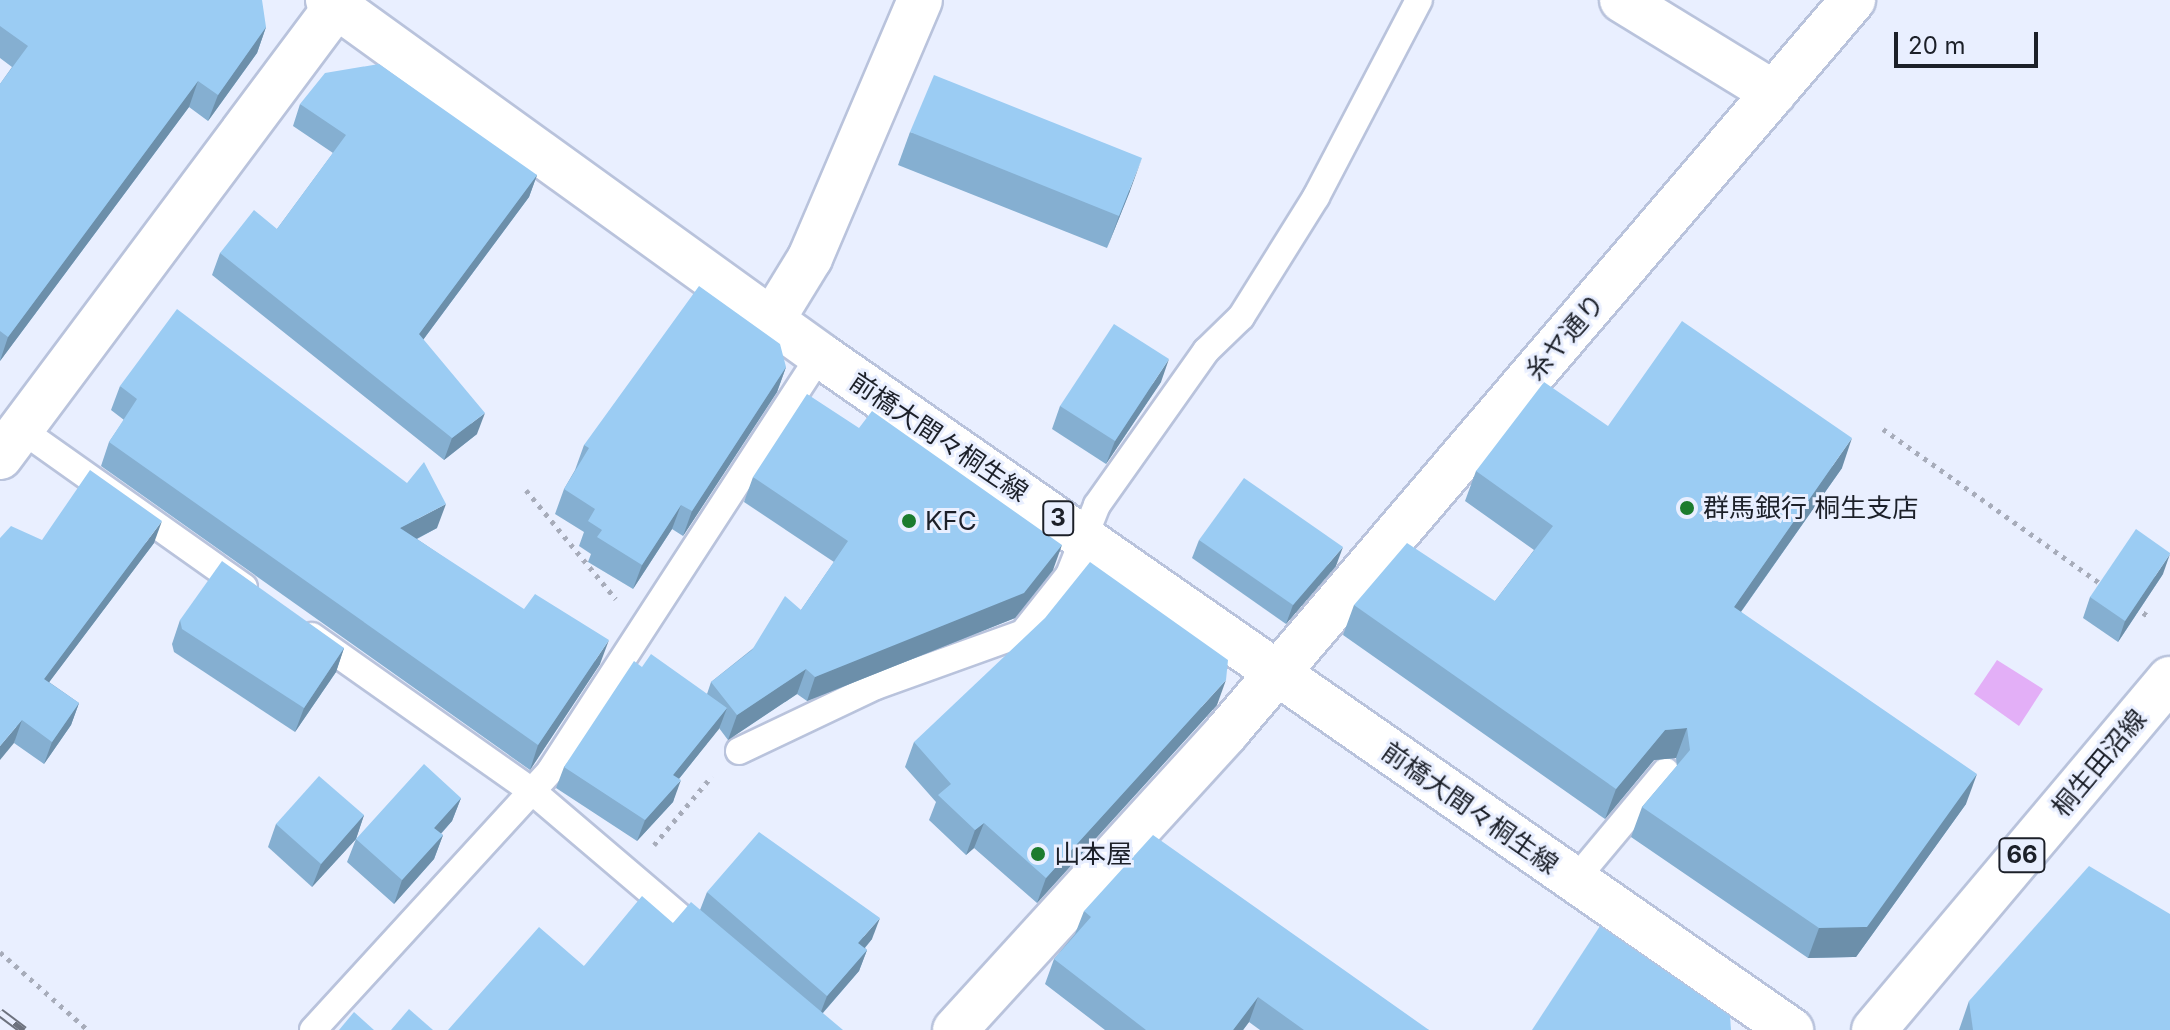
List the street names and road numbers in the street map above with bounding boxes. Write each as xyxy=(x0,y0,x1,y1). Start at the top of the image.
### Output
street label: 糸ヤ通り xyxy=(1519,288,1611,386)
street label: 前橋大間々桐生線 xyxy=(844,366,1034,508)
road number: 3 xyxy=(1042,498,1074,538)
street label: 桐生田沼線 xyxy=(2045,703,2153,823)
street label: 前橋大間々桐生線 xyxy=(1376,736,1564,880)
road number: 66 xyxy=(1998,835,2046,875)

